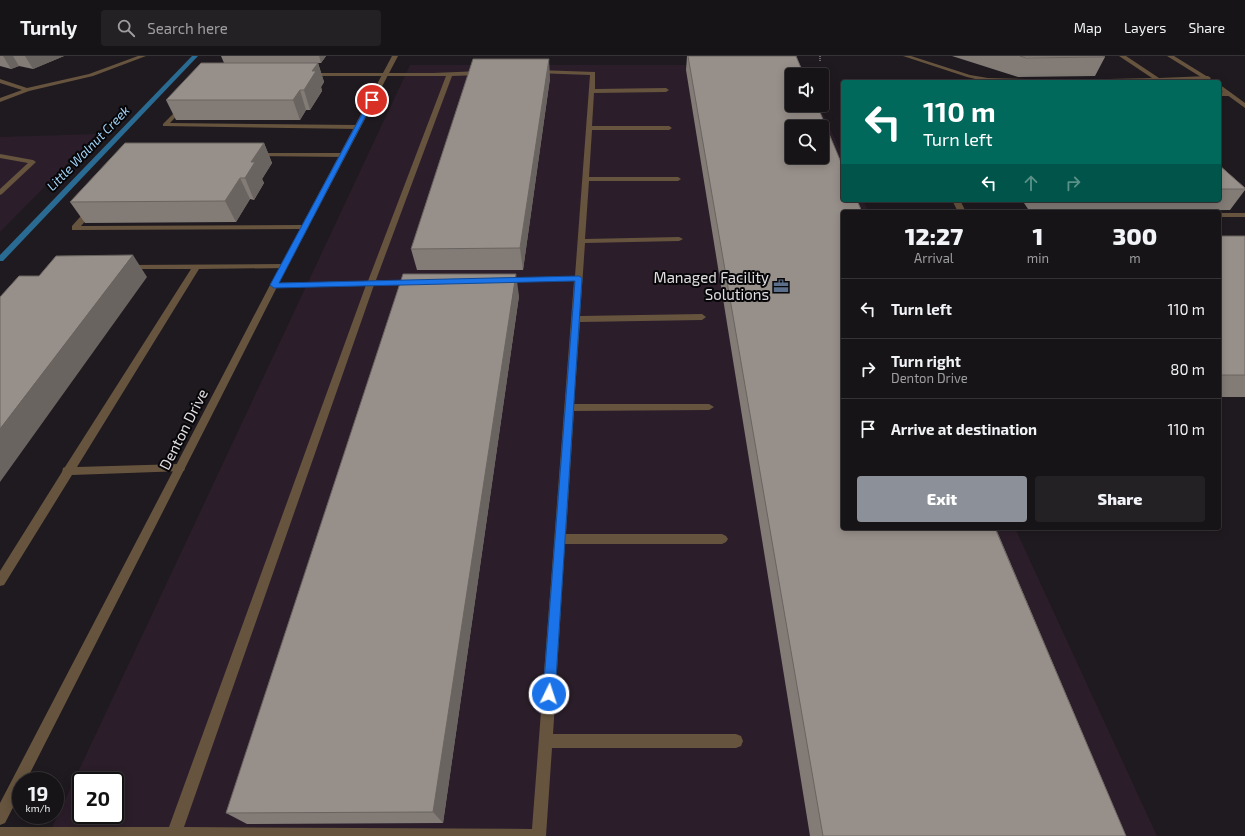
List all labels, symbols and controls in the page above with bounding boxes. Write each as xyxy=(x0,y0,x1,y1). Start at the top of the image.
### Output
search box xyxy=(101,10,381,46)
text: Turnly xyxy=(20,16,77,39)
icon: search xyxy=(115,17,137,39)
text: Search here xyxy=(147,19,228,37)
text: Map xyxy=(1074,19,1102,36)
text: Layers xyxy=(1124,19,1166,36)
text: Share xyxy=(1188,19,1225,36)
map controls xyxy=(785,68,829,164)
button: sound xyxy=(785,68,829,112)
pin xyxy=(355,83,389,117)
icon: arrive xyxy=(361,89,383,111)
text: 110 m xyxy=(923,94,996,128)
icon: left xyxy=(857,96,909,148)
water label: Little Walnut Creek xyxy=(43,102,133,194)
button: search xyxy=(785,120,829,164)
text: Turn left xyxy=(923,128,993,150)
icon: left xyxy=(978,172,1000,194)
icon: ahead xyxy=(1020,172,1042,194)
icon: right xyxy=(1062,172,1084,194)
text: 12:27 xyxy=(905,221,963,250)
text: 1 xyxy=(1032,221,1043,250)
text: 300 xyxy=(1113,221,1157,250)
text: Arrival xyxy=(914,250,954,266)
text: min xyxy=(1027,250,1049,266)
text: m xyxy=(1129,250,1141,266)
place label: Managed Facility Solutions xyxy=(653,268,769,303)
office icon: Managed Facility Solutions xyxy=(772,277,790,295)
icon: left xyxy=(857,298,879,320)
text: Turn left xyxy=(891,300,952,318)
text: 110 m xyxy=(1168,300,1205,318)
text: Turn right xyxy=(891,352,961,370)
icon: right xyxy=(857,358,879,380)
text: 80 m xyxy=(1170,360,1205,378)
text: Denton Drive xyxy=(891,370,968,386)
street label: Denton Drive xyxy=(155,385,211,473)
icon: arrive xyxy=(857,418,879,440)
text: Arrive at destination xyxy=(891,420,1037,438)
text: 110 m xyxy=(1168,420,1205,438)
button: Exit xyxy=(857,476,1027,522)
button: Share xyxy=(1035,476,1205,522)
position arrow xyxy=(528,673,570,715)
speed limit sign: 20 xyxy=(72,772,124,824)
text: 19 xyxy=(28,781,48,805)
text: km/h xyxy=(26,802,50,814)

